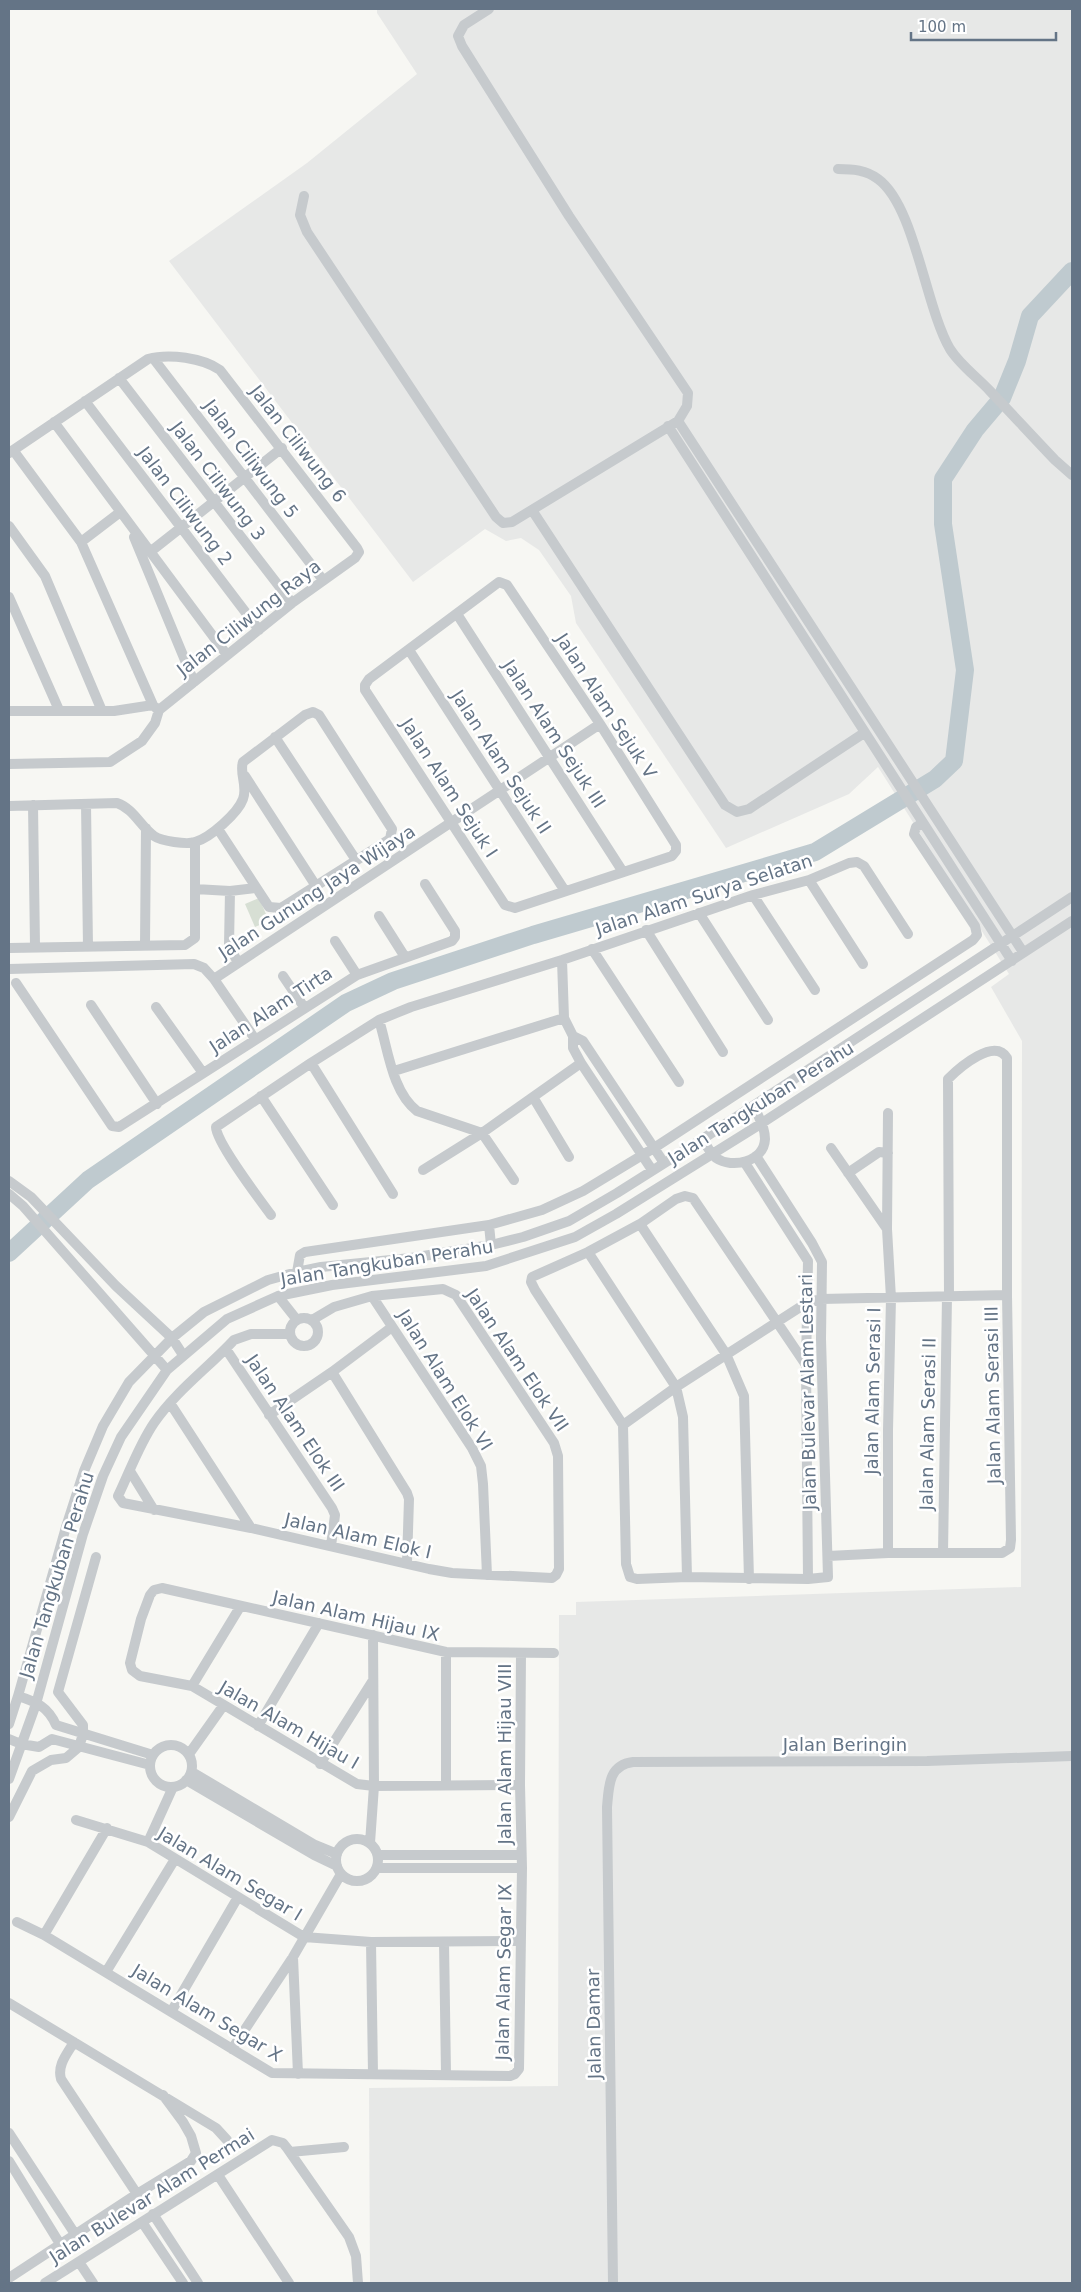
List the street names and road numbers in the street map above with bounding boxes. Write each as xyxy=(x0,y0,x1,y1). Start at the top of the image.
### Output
street label: Jalan Ciliwung 6 xyxy=(245,380,351,507)
street label: Jalan Ciliwung 5 xyxy=(199,394,303,522)
street label: Jalan Ciliwung 3 xyxy=(166,416,270,544)
street label: Jalan Ciliwung 2 xyxy=(133,441,237,569)
street label: Jalan Ciliwung Raya xyxy=(172,555,325,681)
street label: Jalan Alam Sejuk V xyxy=(551,629,661,783)
street label: Jalan Alam Sejuk III xyxy=(498,656,610,812)
street label: Jalan Alam Sejuk II xyxy=(396,713,502,861)
street label: Jalan Alam Sejuk I xyxy=(396,714,502,862)
street label: Jalan Gunung Jaya Wijaya xyxy=(214,820,419,964)
street label: Jalan Alam Surya Selatan xyxy=(592,849,815,940)
street label: Jalan Alam Tirta xyxy=(205,962,336,1058)
street label: Jalan Tangkuban Perahu xyxy=(663,1037,857,1169)
street label: Jalan Tangkuban Perahu xyxy=(278,1235,495,1290)
street label: Jalan Bulevar Alam Lestari xyxy=(795,1274,820,1511)
street label: Jalan Alam Elok VII xyxy=(461,1284,573,1435)
street label: Jalan Alam Elok VI xyxy=(393,1305,497,1454)
street label: Jalan Alam Serasi III xyxy=(980,1306,1005,1485)
street label: Jalan Alam Serasi I xyxy=(861,1307,884,1476)
street label: Jalan Alam Serasi II xyxy=(915,1337,940,1512)
street label: Jalan Alam Elok III xyxy=(241,1349,349,1495)
street label: Jalan Tangkuban Perahu xyxy=(15,1469,98,1682)
street label: Jalan Alam Elok I xyxy=(282,1508,434,1563)
street label: Jalan Alam Hijau IX xyxy=(270,1586,442,1645)
street label: Jalan Alam Hijau VIII xyxy=(494,1663,515,1846)
street label: Jalan Alam Hijau I xyxy=(215,1675,363,1773)
street label: Jalan Beringin xyxy=(782,1734,907,1755)
street label: Jalan Alam Segar I xyxy=(153,1822,306,1925)
street label: Jalan Alam Segar IX xyxy=(491,1883,516,2062)
street label: Jalan Alam Segar X xyxy=(127,1959,286,2066)
street label: Jalan Damar xyxy=(582,1968,605,2080)
street label: Jalan Bulevar Alam Permai xyxy=(45,2124,258,2268)

